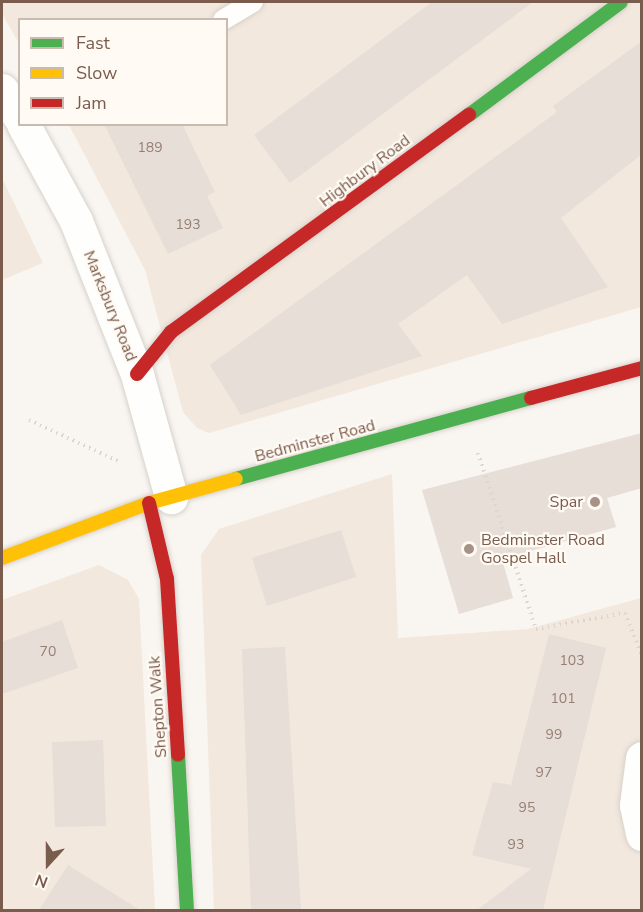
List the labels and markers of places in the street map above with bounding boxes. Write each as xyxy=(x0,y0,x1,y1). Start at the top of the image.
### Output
place label: Spar xyxy=(550,492,583,512)
marker: Spar xyxy=(588,495,602,509)
place label: Bedminster Road Gospel Hall xyxy=(481,530,605,568)
marker: Bedminster Road Gospel Hall xyxy=(462,542,476,556)

